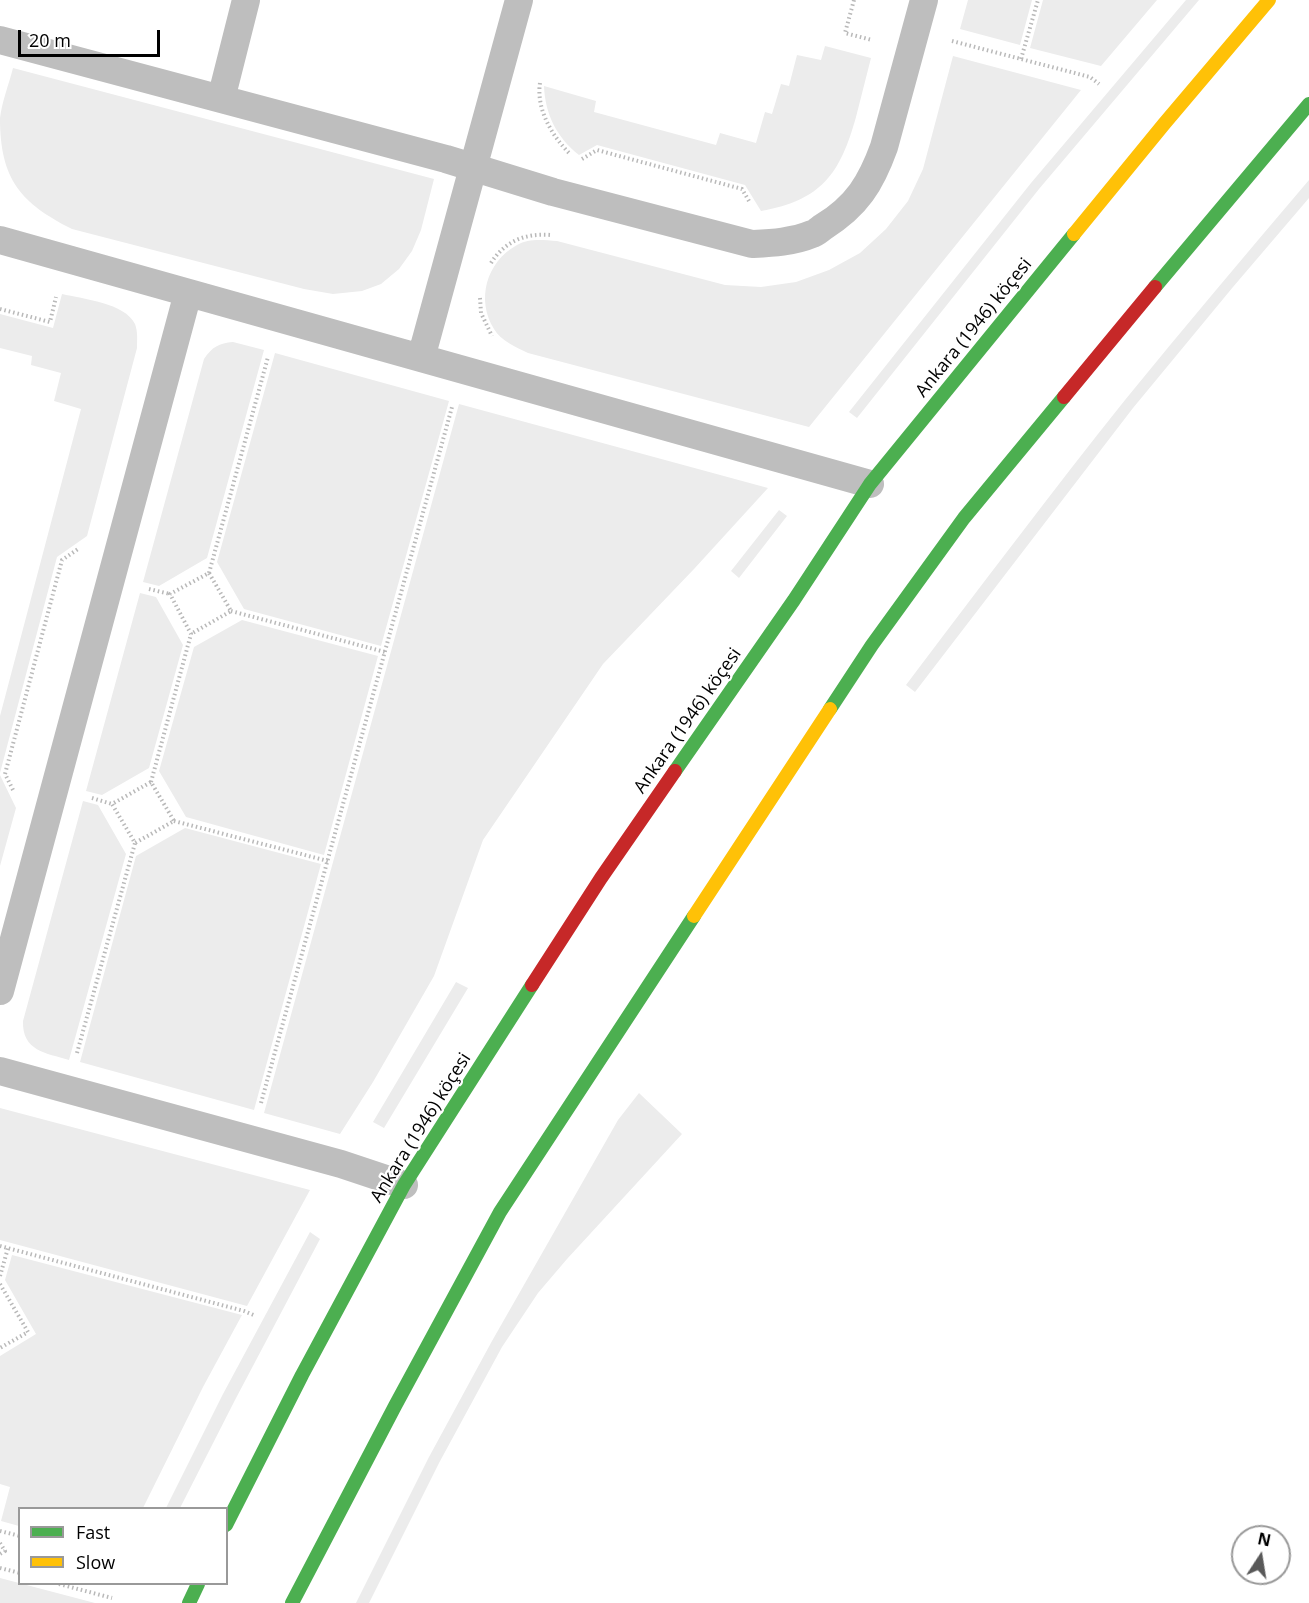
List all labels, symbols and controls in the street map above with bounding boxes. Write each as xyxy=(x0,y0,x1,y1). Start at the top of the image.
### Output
scale bar xyxy=(21,18,164,56)
text: 20 m xyxy=(29,28,71,52)
street label: Ankara (1946) köçesi xyxy=(911,254,1037,402)
street label: Ankara (1946) köçesi xyxy=(630,644,746,798)
street label: Ankara (1946) köçesi xyxy=(366,1049,476,1207)
legend xyxy=(18,1507,228,1585)
text: Fast xyxy=(76,1520,110,1544)
north arrow xyxy=(1231,1525,1291,1585)
text: N xyxy=(1256,1527,1273,1551)
text: Slow xyxy=(76,1550,115,1574)

